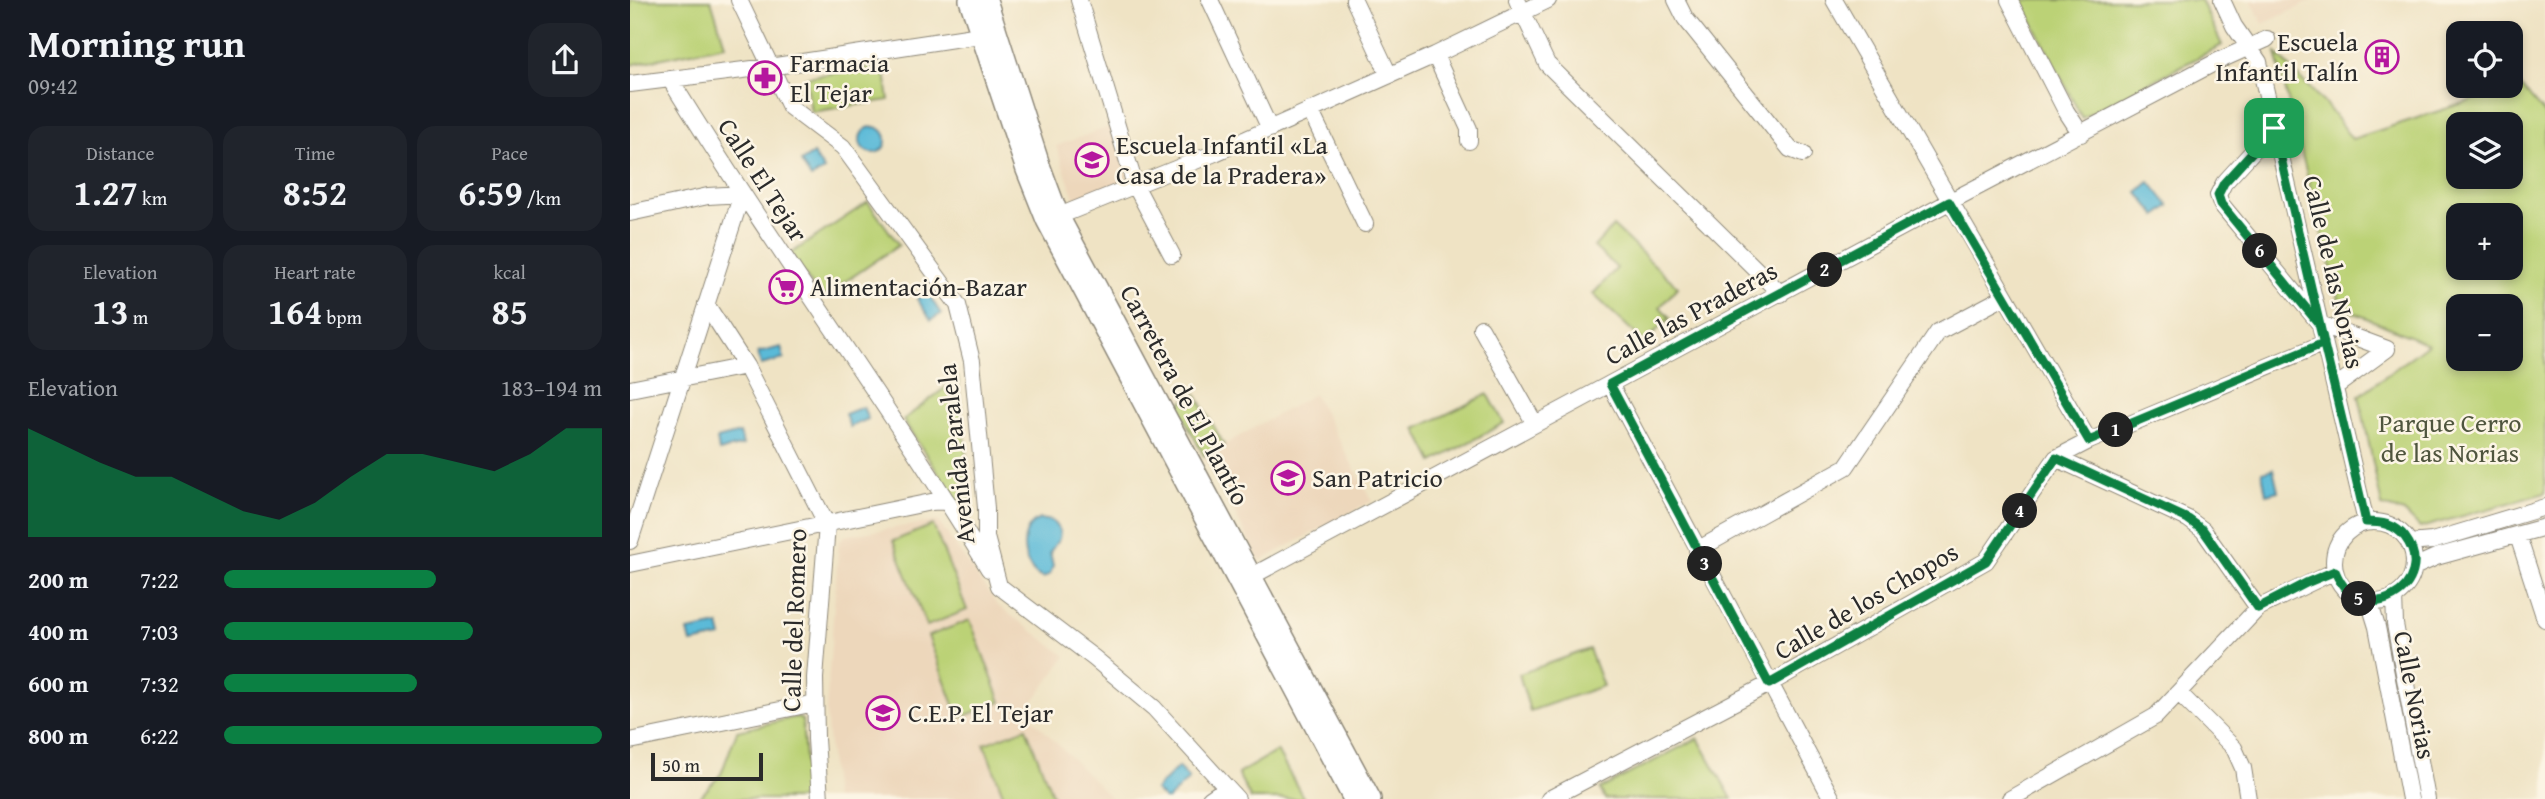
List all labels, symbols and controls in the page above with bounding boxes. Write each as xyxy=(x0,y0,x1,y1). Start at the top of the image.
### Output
text: Morning run xyxy=(28,15,245,71)
map controls xyxy=(2446,21,2523,371)
button: locate xyxy=(2446,21,2523,98)
place label: Escuela Infantil Talín xyxy=(2216,22,2359,91)
button: share xyxy=(528,23,602,97)
building icon: Escuela Infantil Talín xyxy=(2363,38,2401,76)
place label: Farmacia El Tejar xyxy=(790,43,890,112)
pharmacy icon: Farmacia El Tejar xyxy=(746,59,784,97)
text: 09:42 xyxy=(28,69,78,102)
pin xyxy=(2244,98,2304,158)
icon: arrive xyxy=(2255,109,2293,147)
street label: Calle El Tejar xyxy=(709,110,818,250)
button: layers xyxy=(2446,112,2523,189)
place label: Escuela Infantil «La Casa de la Pradera» xyxy=(1116,125,1328,194)
text: Distance xyxy=(86,139,154,167)
text: Time xyxy=(295,139,335,167)
text: Pace xyxy=(491,139,528,167)
school or university icon: Escuela Infantil «La Casa de la Pradera» xyxy=(1073,141,1111,179)
text: 1.27 xyxy=(74,167,138,218)
text: 8:52 xyxy=(283,167,347,218)
text: 6:59 xyxy=(458,167,523,218)
street label: Calle de las Norias xyxy=(2293,171,2376,372)
text: km xyxy=(138,184,167,212)
text: /km xyxy=(523,184,561,212)
button: + xyxy=(2446,203,2523,280)
pin: 6 xyxy=(2242,233,2278,268)
text: 6 xyxy=(2255,236,2264,264)
street label: Calle las Praderas xyxy=(1598,251,1784,374)
pin: 2 xyxy=(1808,252,1842,288)
text: 2 xyxy=(1820,255,1829,283)
text: Elevation xyxy=(83,258,158,286)
text: Heart rate xyxy=(274,258,356,286)
text: kcal xyxy=(493,258,526,286)
place label: Alimentación-Bazar xyxy=(810,267,1027,306)
supermarket icon: Alimentación-Bazar xyxy=(767,268,805,306)
street label: Carretera de El Plantío xyxy=(1111,277,1260,512)
text: 13 xyxy=(92,286,129,337)
text: 164 xyxy=(268,286,322,337)
text: 85 xyxy=(492,286,528,337)
button: − xyxy=(2446,294,2523,371)
text: m xyxy=(129,303,148,331)
text: bpm xyxy=(322,303,362,331)
street label: Avenida Paralela xyxy=(927,361,984,546)
text: Elevation xyxy=(28,371,118,404)
text: 183–194 m xyxy=(501,371,602,404)
park label: Parque Cerro de las Norias xyxy=(2379,403,2521,472)
pin: 1 xyxy=(2098,412,2134,448)
text: 1 xyxy=(2111,415,2120,443)
place label: San Patricio xyxy=(1312,458,1443,497)
school or university icon: San Patricio xyxy=(1269,459,1307,497)
pin: 4 xyxy=(2002,494,2038,528)
text: 4 xyxy=(2015,496,2024,524)
street label: Calle del Romero xyxy=(771,528,816,712)
street label: Calle de los Chopos xyxy=(1766,532,1965,669)
pin: 3 xyxy=(1688,546,1722,582)
text: 3 xyxy=(1700,549,1709,577)
text: 200 m xyxy=(28,563,89,596)
text: 7:22 xyxy=(140,563,179,596)
pin: 5 xyxy=(2342,582,2376,616)
text: 5 xyxy=(2354,584,2363,612)
text: 400 m xyxy=(28,615,89,648)
text: 7:03 xyxy=(140,615,179,648)
street label: Calle Norias xyxy=(2384,627,2447,762)
text: 600 m xyxy=(28,667,89,700)
text: 7:32 xyxy=(140,667,179,700)
place label: C.E.P. El Tejar xyxy=(908,693,1054,732)
school or university icon: C.E.P. El Tejar xyxy=(864,694,902,732)
text: 800 m xyxy=(28,719,89,752)
text: 6:22 xyxy=(140,719,179,752)
scale bar xyxy=(651,750,763,782)
text: 50 m xyxy=(662,751,700,779)

